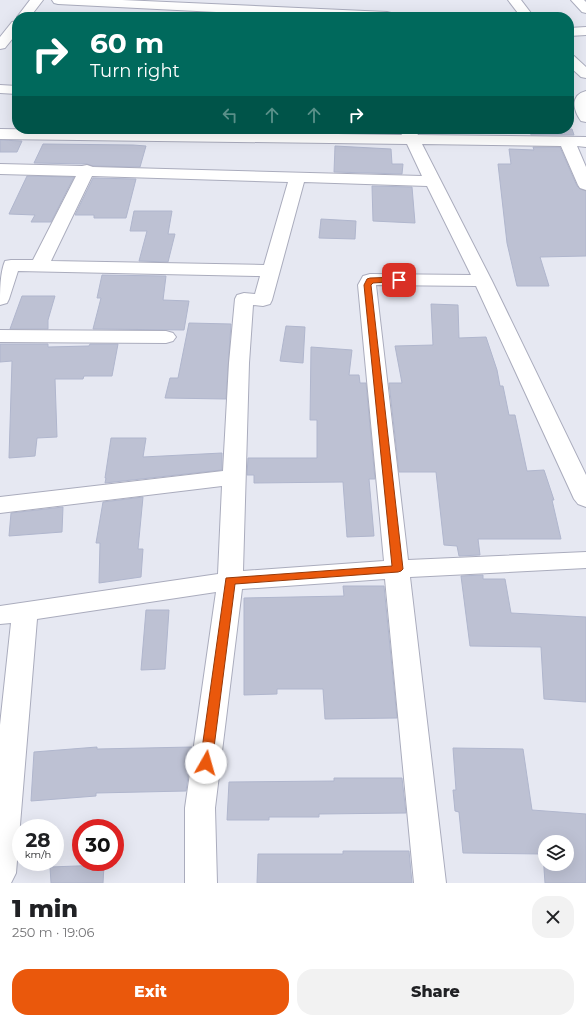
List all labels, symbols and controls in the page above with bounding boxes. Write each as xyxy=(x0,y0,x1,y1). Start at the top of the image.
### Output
text: 60 m xyxy=(90,26,164,60)
icon: right xyxy=(24,28,76,80)
text: Turn right xyxy=(90,60,180,82)
icon: left xyxy=(219,104,241,126)
icon: ahead xyxy=(261,104,283,126)
icon: ahead xyxy=(303,104,325,126)
icon: right xyxy=(345,104,367,126)
pin xyxy=(382,263,416,297)
icon: arrive xyxy=(388,269,410,291)
position arrow xyxy=(185,742,227,784)
speed limit sign: 30 xyxy=(72,819,124,871)
text: 28 xyxy=(26,828,51,852)
map controls xyxy=(538,835,574,871)
button: layers xyxy=(538,835,574,871)
text: km/h xyxy=(25,848,51,861)
text: 1 min xyxy=(12,894,78,923)
button: close xyxy=(532,896,574,938)
text: 250 m · 19:06 xyxy=(12,924,95,940)
button: Exit xyxy=(12,969,289,1015)
button: Share xyxy=(297,969,574,1015)

